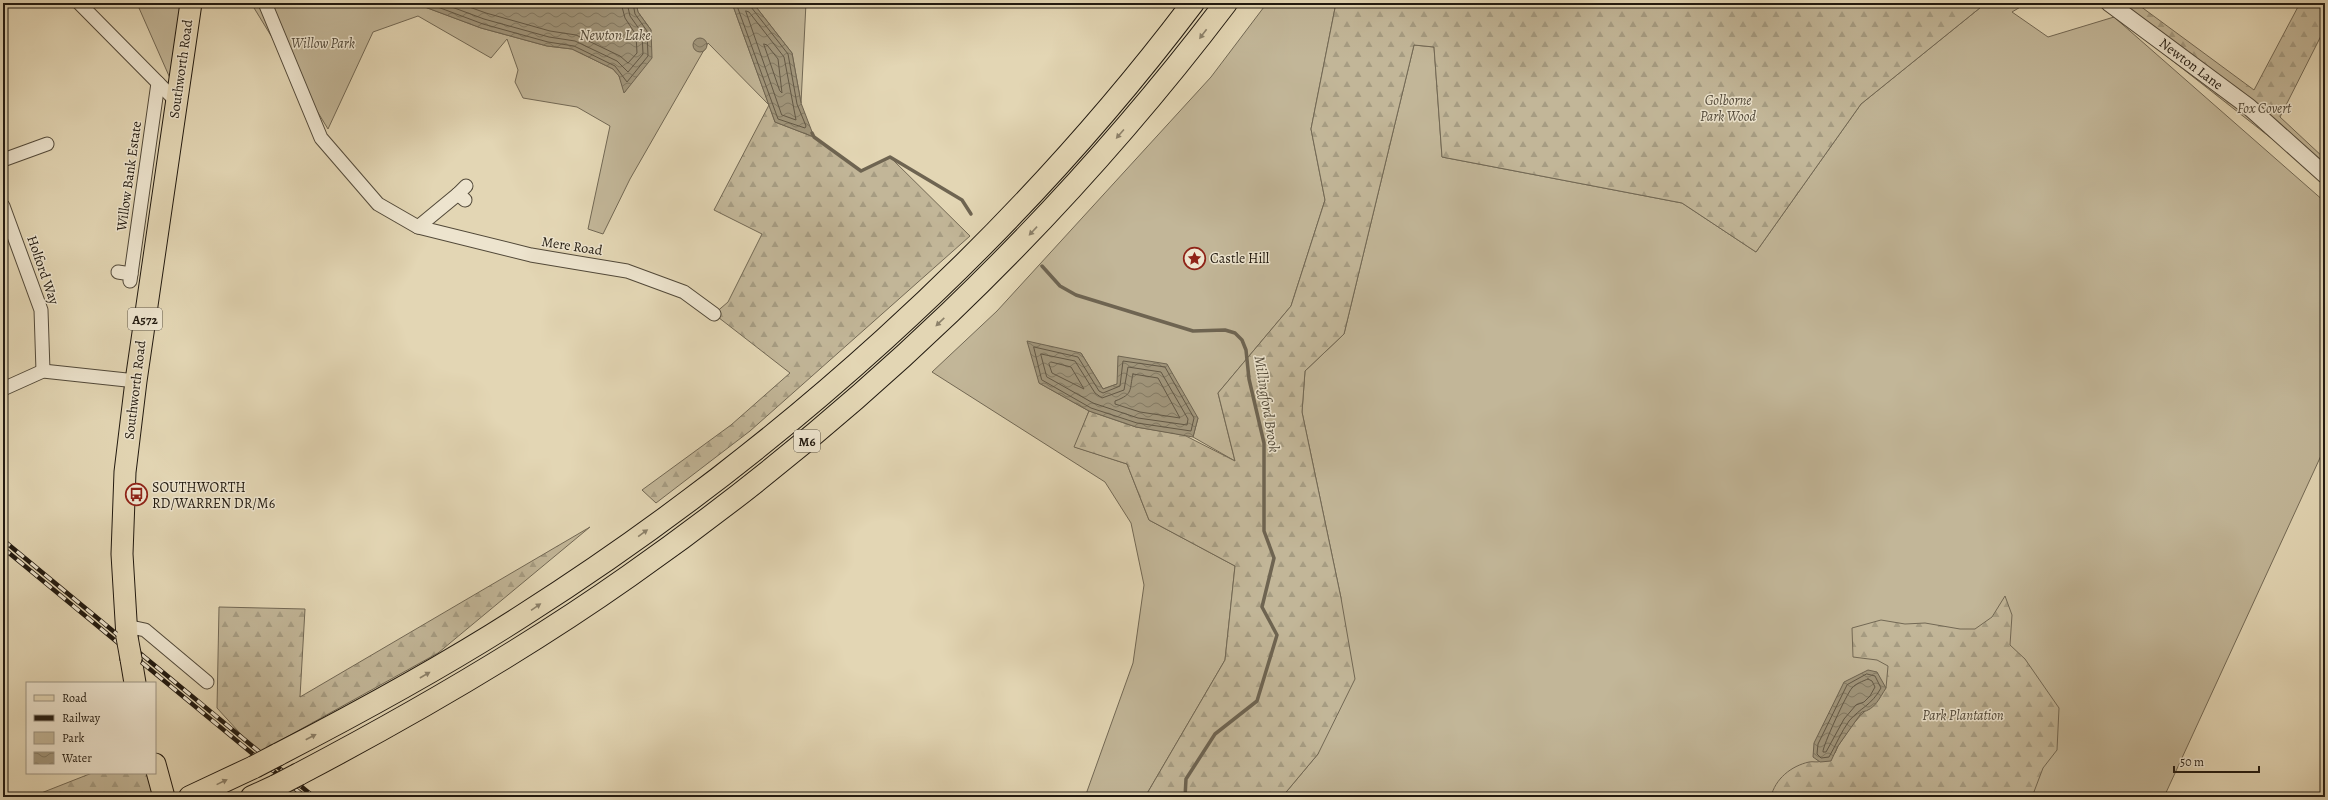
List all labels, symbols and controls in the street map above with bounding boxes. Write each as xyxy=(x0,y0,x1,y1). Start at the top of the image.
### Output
street label: Southworth Road xyxy=(165,18,197,120)
water label: Newton Lake xyxy=(579,25,651,45)
one-way arrow xyxy=(1199,29,1207,39)
park label: Willow Park xyxy=(291,34,355,53)
street label: Newton Lane xyxy=(2155,34,2227,94)
park label: Golborne Park Wood xyxy=(1700,91,1756,126)
park label: Fox Covert xyxy=(2237,99,2292,118)
street label: Willow Bank Estate xyxy=(112,120,146,233)
one-way arrow xyxy=(1116,130,1125,139)
one-way arrow xyxy=(1028,226,1038,236)
street label: Mere Road xyxy=(540,232,604,260)
street label: Holford Way xyxy=(22,233,64,308)
place icon: Castle Hill xyxy=(1181,245,1207,271)
place label: Castle Hill xyxy=(1210,249,1270,268)
road number: A572 xyxy=(128,308,162,330)
one-way arrow xyxy=(935,317,945,327)
street label: Southworth Road xyxy=(120,339,151,441)
water label: Millingford Brook xyxy=(1249,354,1285,454)
road number: M6 xyxy=(794,430,820,452)
place label: SOUTHWORTH RD/WARREN DR/M6 xyxy=(152,478,275,513)
bus stop icon: SOUTHWORTH RD/WARREN DR/M6 xyxy=(123,482,149,508)
one-way arrow xyxy=(638,529,648,537)
one-way arrow xyxy=(531,603,541,611)
one-way arrow xyxy=(419,671,431,678)
legend xyxy=(26,682,156,774)
text: Road xyxy=(62,690,88,706)
park label: Park Plantation xyxy=(1922,706,2004,725)
text: Railway xyxy=(62,710,101,726)
text: Park xyxy=(62,730,85,746)
one-way arrow xyxy=(305,734,317,740)
scale bar xyxy=(2174,748,2259,774)
text: Water xyxy=(61,750,92,766)
text: 50 m xyxy=(2180,754,2204,770)
one-way arrow xyxy=(216,779,227,785)

